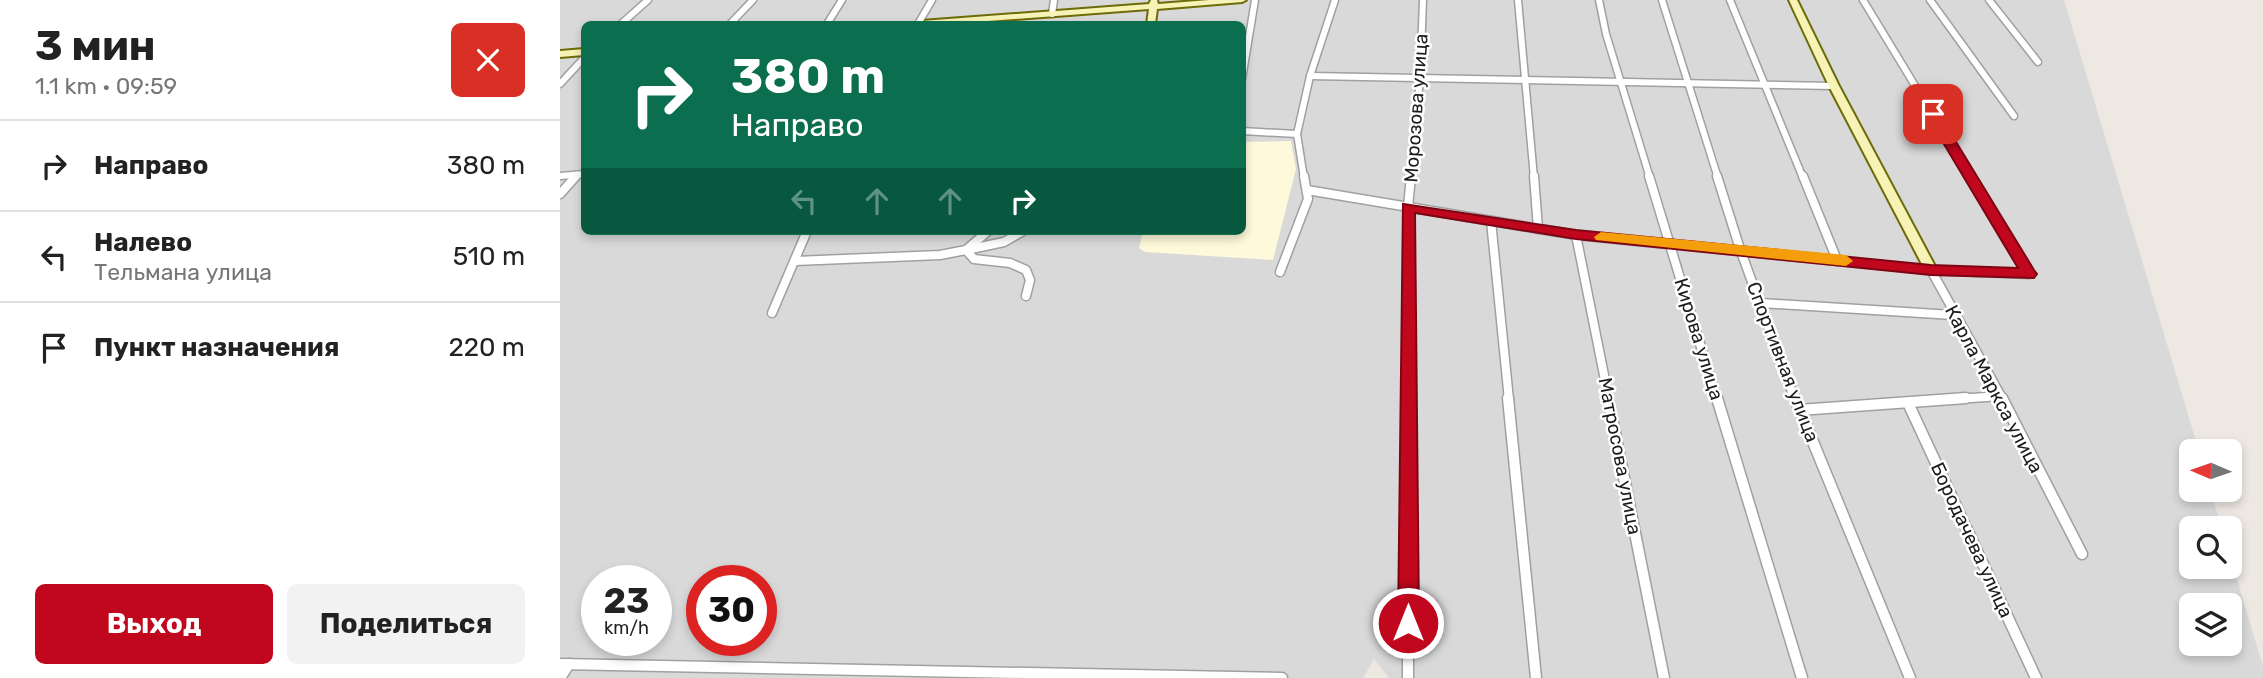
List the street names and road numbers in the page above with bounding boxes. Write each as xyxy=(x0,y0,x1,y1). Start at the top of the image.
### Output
street label: Морозова улица xyxy=(1399,33,1433,183)
street label: Кирова улица xyxy=(1670,275,1728,403)
street label: Спортивная улица xyxy=(1742,279,1824,445)
street label: Карла Маркса улица xyxy=(1940,301,2048,477)
street label: Матросова улица xyxy=(1594,376,1646,536)
street label: Бородачева улица xyxy=(1926,459,2018,621)

